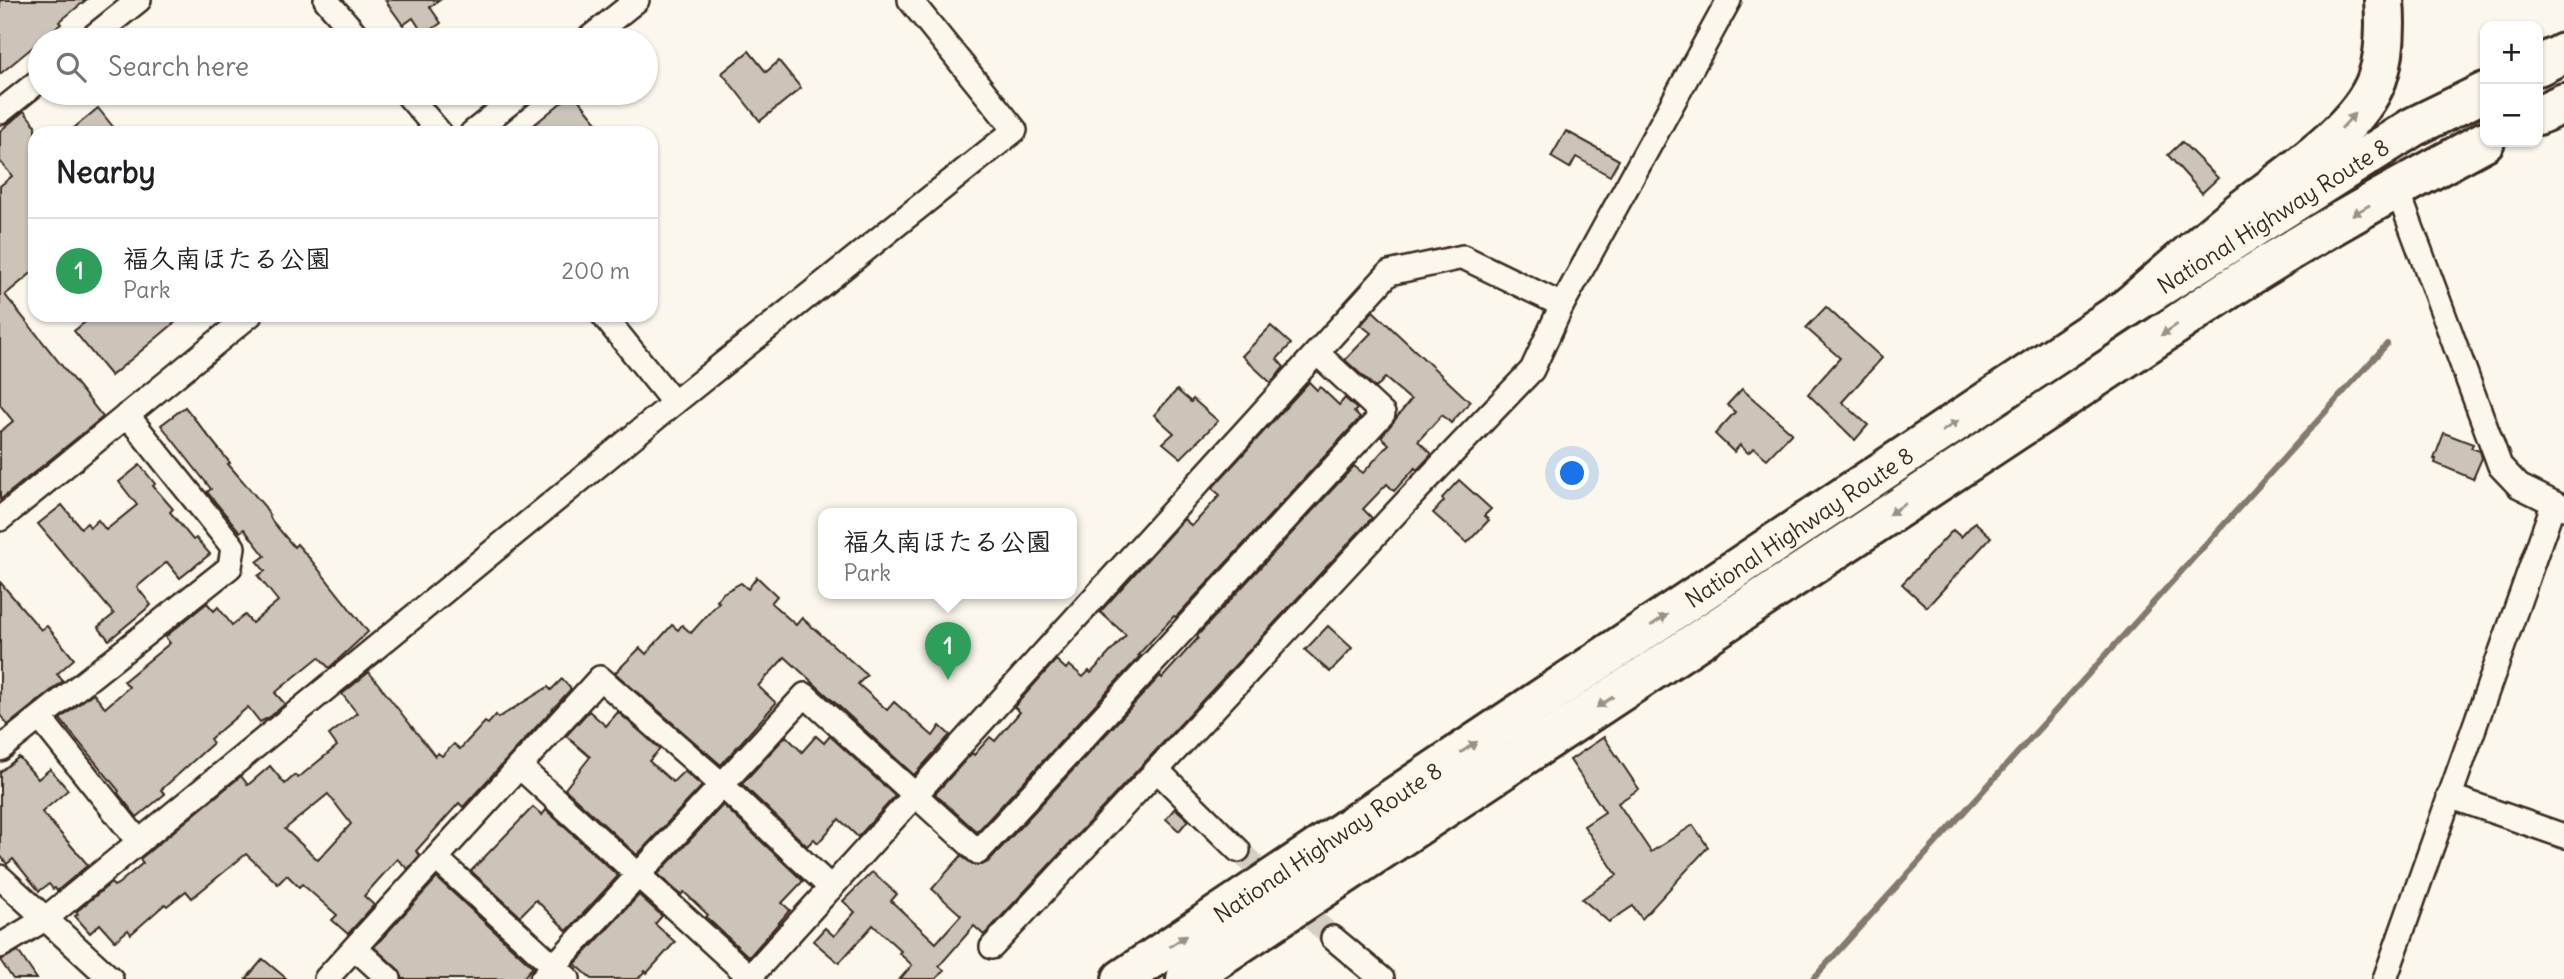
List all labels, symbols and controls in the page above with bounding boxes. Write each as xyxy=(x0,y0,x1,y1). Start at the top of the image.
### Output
map controls xyxy=(2480,21,2543,147)
button: + xyxy=(2480,21,2543,84)
search box xyxy=(28,28,658,105)
icon: search xyxy=(52,48,90,86)
text: Search here xyxy=(108,50,249,83)
button: − xyxy=(2480,84,2543,147)
one-way arrow xyxy=(2340,113,2355,130)
street label: National Highway Route 8 xyxy=(2151,132,2394,300)
text: Nearby xyxy=(56,153,156,191)
one-way arrow xyxy=(2352,203,2371,216)
text: 福久南ほたる公園 xyxy=(123,242,331,275)
text: 1 xyxy=(74,256,84,285)
text: 200 m xyxy=(561,256,630,285)
text: Park xyxy=(123,275,171,304)
one-way arrow xyxy=(2159,323,2178,336)
one-way arrow xyxy=(1940,420,1959,433)
street label: National Highway Route 8 xyxy=(1679,440,1919,614)
your location xyxy=(1555,456,1589,490)
one-way arrow xyxy=(1887,503,1907,516)
popup xyxy=(818,508,1077,599)
text: 福久南ほたる公園 xyxy=(843,525,1052,558)
text: Park xyxy=(843,558,891,587)
one-way arrow xyxy=(1649,614,1668,627)
pin: 1 xyxy=(925,622,971,680)
one-way arrow xyxy=(1596,695,1614,709)
one-way arrow xyxy=(1460,741,1479,754)
street label: National Highway Route 8 xyxy=(1208,755,1447,928)
one-way arrow xyxy=(1169,935,1188,948)

